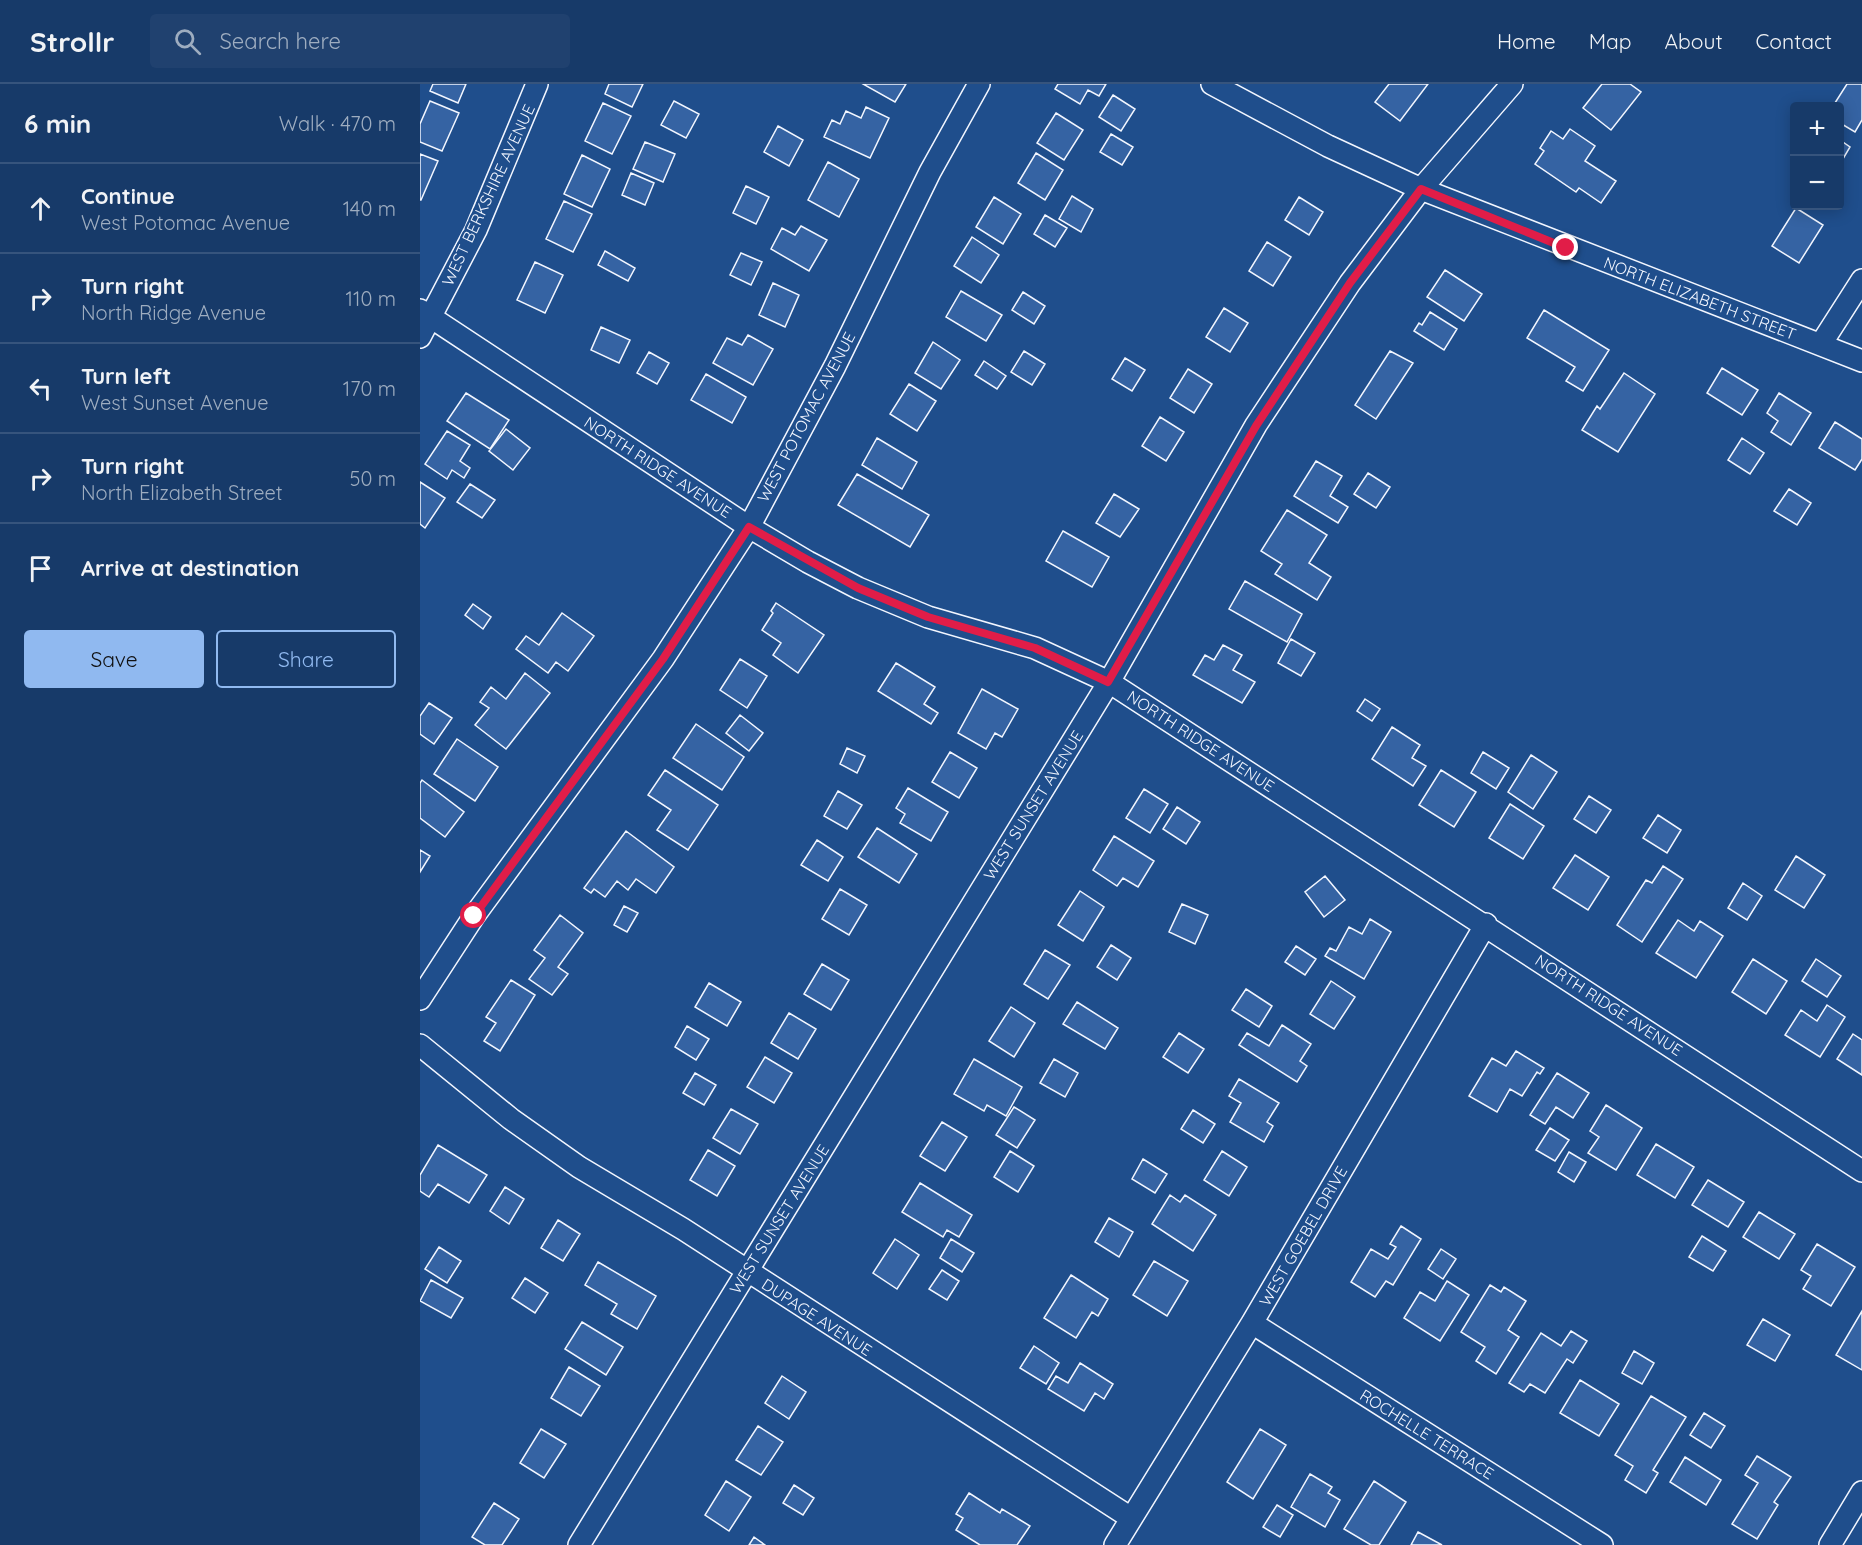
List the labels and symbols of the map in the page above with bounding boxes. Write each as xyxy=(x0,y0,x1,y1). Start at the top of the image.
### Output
street label: WEST BERKSHIRE AVENUE xyxy=(437,101,539,289)
route end xyxy=(1552,234,1578,260)
street label: NORTH ELIZABETH STREET xyxy=(1601,252,1799,344)
street label: WEST POTOMAC AVENUE xyxy=(753,329,859,505)
street label: NORTH RIDGE AVENUE xyxy=(581,412,735,522)
street label: NORTH RIDGE AVENUE xyxy=(1124,686,1278,796)
street label: WEST SUNSET AVENUE xyxy=(979,727,1087,883)
route start xyxy=(460,902,486,928)
street label: NORTH RIDGE AVENUE xyxy=(1532,950,1686,1060)
street label: WEST SUNSET AVENUE xyxy=(725,1141,833,1297)
street label: WEST GOEBEL DRIVE xyxy=(1255,1162,1351,1310)
street label: DUPAGE AVENUE xyxy=(758,1274,876,1360)
street label: ROCHELLE TERRACE xyxy=(1356,1385,1498,1483)

